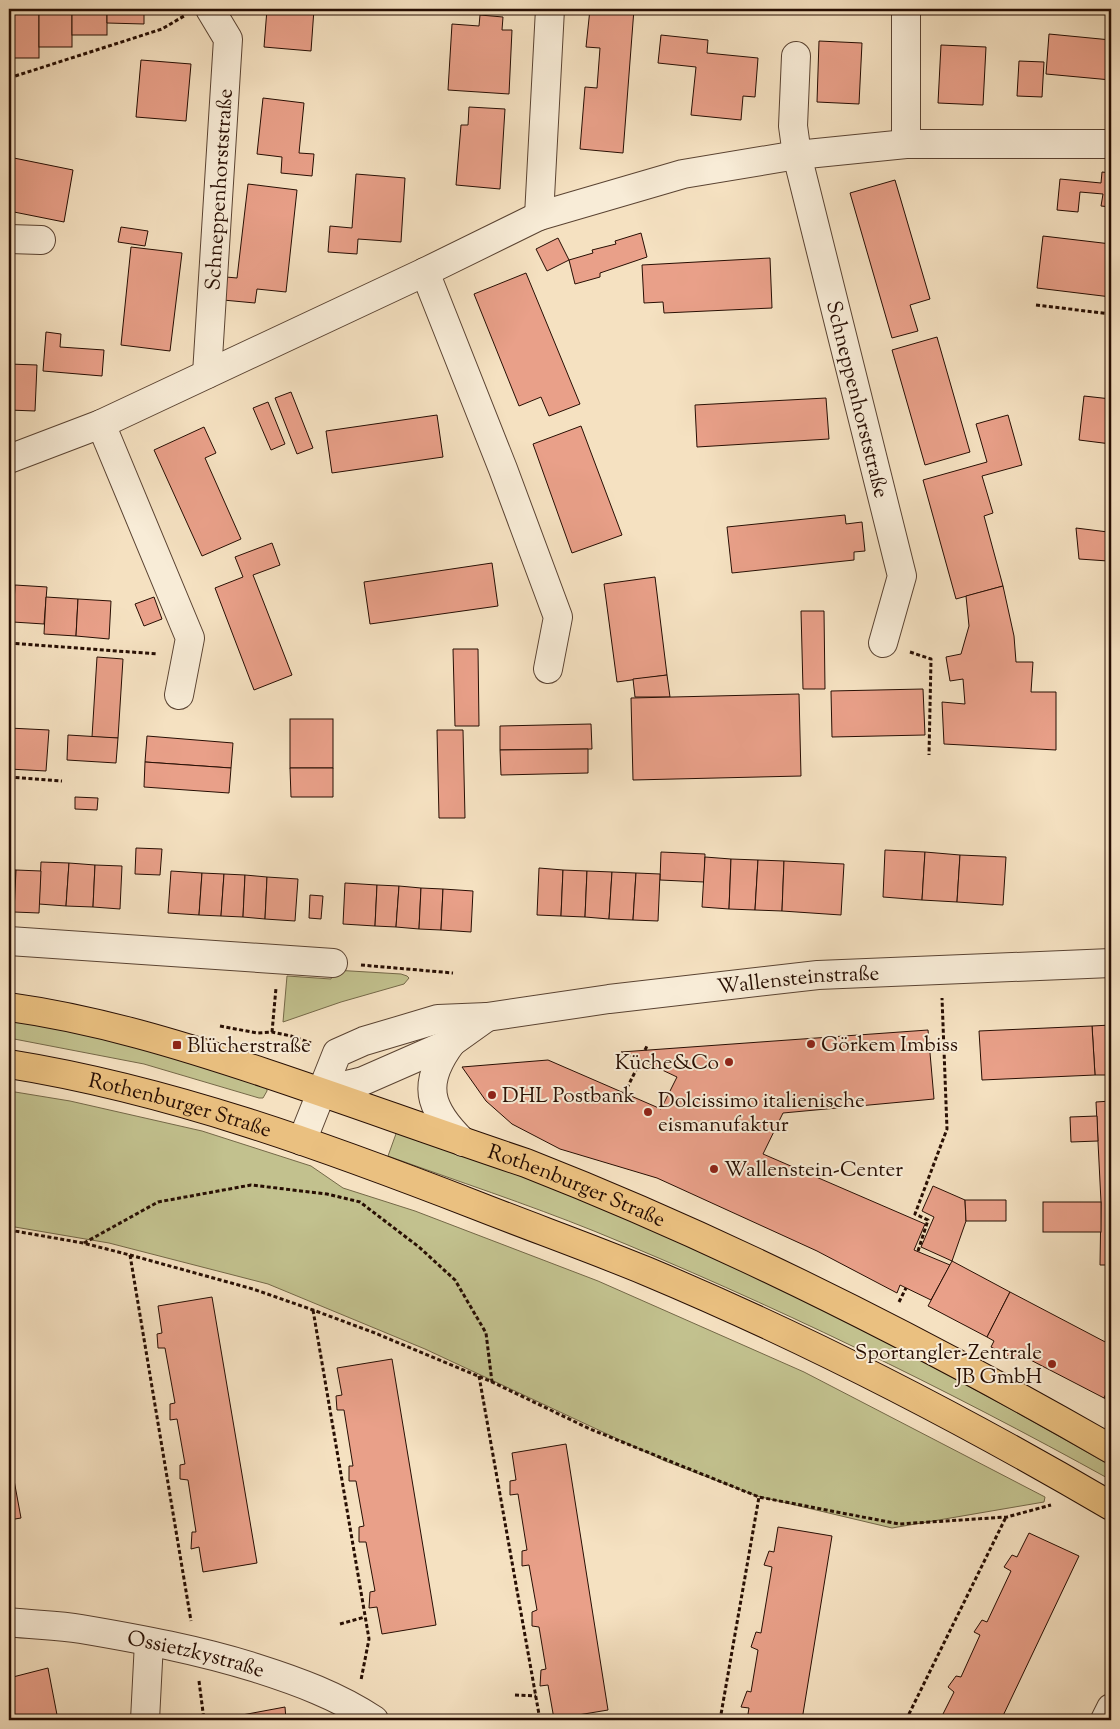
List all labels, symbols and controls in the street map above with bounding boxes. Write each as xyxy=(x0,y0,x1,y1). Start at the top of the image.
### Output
street label: Schneppenhorststraße xyxy=(199,88,242,291)
street label: Schneppenhorststraße xyxy=(817,298,895,501)
street label: Wallensteinstraße xyxy=(715,960,880,1003)
place label: Görkem Imbiss xyxy=(821,1031,958,1061)
place label: Blücherstraße xyxy=(187,1032,311,1062)
marker: Görkem Imbiss xyxy=(805,1038,817,1050)
marker: Blücherstraße xyxy=(171,1039,183,1051)
place label: Küche&Co xyxy=(615,1049,719,1079)
marker: Küche&Co xyxy=(723,1056,735,1068)
street label: Rothenburger Straße xyxy=(85,1067,275,1146)
place label: DHL Postbank xyxy=(502,1082,636,1112)
place label: Dolcissimo italienische eismanufaktur xyxy=(658,1087,865,1141)
marker: DHL Postbank xyxy=(486,1089,498,1101)
marker: Dolcissimo italienische eismanufaktur xyxy=(642,1106,654,1118)
street label: Rothenburger Straße xyxy=(483,1138,669,1236)
place label: Wallenstein-Center xyxy=(724,1156,903,1186)
marker: Wallenstein-Center xyxy=(708,1163,720,1175)
place label: Sportangler-Zentrale JB GmbH xyxy=(855,1339,1042,1393)
marker: Sportangler-Zentrale JB GmbH xyxy=(1046,1358,1058,1370)
street label: Ossietzkystraße xyxy=(124,1624,268,1687)

